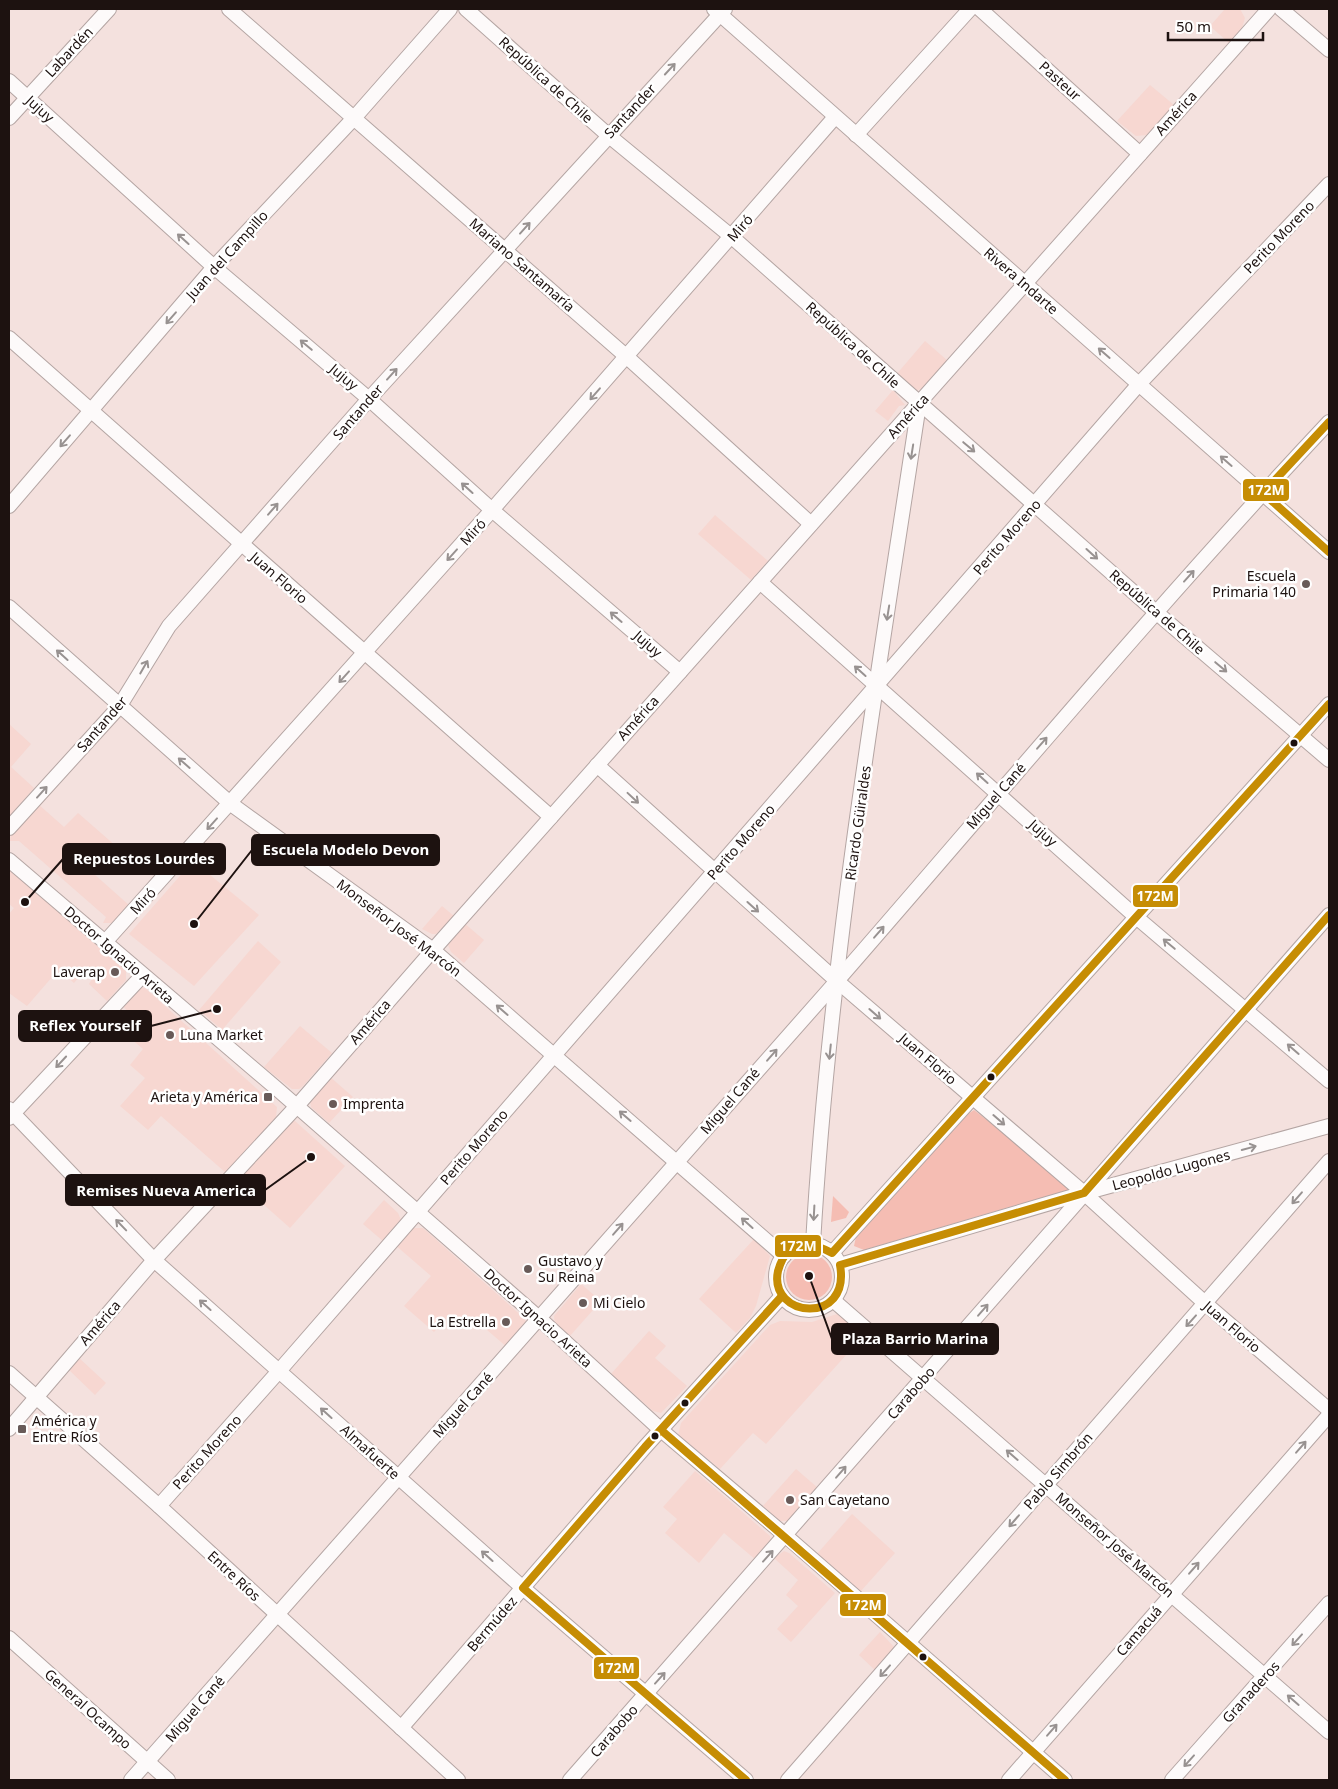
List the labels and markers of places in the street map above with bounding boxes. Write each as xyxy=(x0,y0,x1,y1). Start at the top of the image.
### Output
place label: Escuela Primaria 140 xyxy=(1212,566,1296,601)
marker: Escuela Primaria 140 xyxy=(1300,578,1312,590)
unlabelled marker xyxy=(1289,738,1299,748)
callout: Escuela Modelo Devon xyxy=(252,835,439,865)
callout: Repuestos Lourdes xyxy=(63,844,225,874)
place label: Laverap xyxy=(53,962,105,981)
marker: Laverap xyxy=(109,966,121,978)
callout: Reflex Yourself xyxy=(19,1011,151,1041)
place label: Luna Market xyxy=(180,1025,263,1044)
marker: Luna Market xyxy=(164,1029,176,1041)
unlabelled marker xyxy=(986,1072,996,1082)
place label: Arieta y América xyxy=(151,1087,258,1106)
marker: Arieta y América xyxy=(262,1091,274,1103)
place label: Imprenta xyxy=(343,1094,404,1113)
marker: Imprenta xyxy=(327,1098,339,1110)
callout: Remises Nueva America xyxy=(66,1175,265,1205)
place label: Gustavo y Su Reina xyxy=(538,1251,604,1286)
marker: Gustavo y Su Reina xyxy=(522,1263,534,1275)
place label: Mi Cielo xyxy=(593,1293,645,1312)
marker: Mi Cielo xyxy=(577,1297,589,1309)
place label: La Estrella xyxy=(429,1312,496,1331)
marker: La Estrella xyxy=(500,1316,512,1328)
callout: Plaza Barrio Marina xyxy=(832,1324,998,1354)
unlabelled marker xyxy=(680,1398,690,1408)
place label: América y Entre Ríos xyxy=(32,1411,98,1446)
marker: América y Entre Ríos xyxy=(16,1423,28,1435)
unlabelled marker xyxy=(650,1431,660,1441)
place label: San Cayetano xyxy=(800,1490,890,1509)
marker: San Cayetano xyxy=(784,1494,796,1506)
unlabelled marker xyxy=(918,1652,928,1662)

